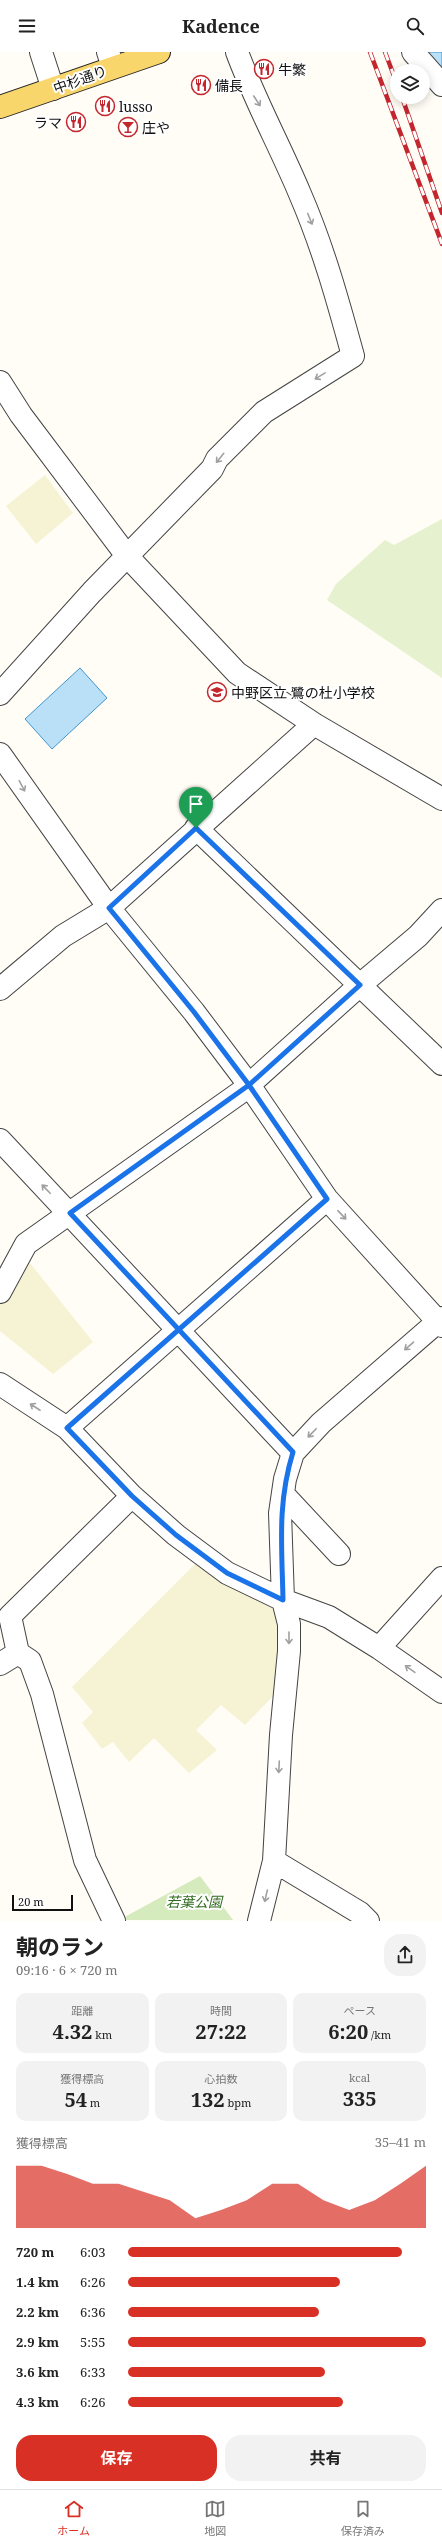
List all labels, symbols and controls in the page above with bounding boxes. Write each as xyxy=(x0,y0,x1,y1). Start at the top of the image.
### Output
text: Kadence xyxy=(182,14,260,38)
icon: menu xyxy=(16,15,38,37)
icon: search xyxy=(404,15,426,37)
restaurant icon: 牛繁 xyxy=(253,58,275,80)
street label: 中杉通り xyxy=(50,60,110,98)
place label: 牛繁 xyxy=(278,60,306,79)
map controls xyxy=(390,64,430,104)
button: layers xyxy=(390,64,430,104)
restaurant icon: 備長 xyxy=(190,74,212,96)
place label: 備長 xyxy=(215,76,243,95)
restaurant icon: lusso xyxy=(94,95,116,117)
one-way arrow xyxy=(253,95,261,107)
place label: lusso xyxy=(119,97,153,116)
restaurant icon: ラマ xyxy=(65,111,87,133)
place label: ラマ xyxy=(34,113,62,132)
bar icon: 庄や xyxy=(117,116,139,138)
place label: 庄や xyxy=(142,118,170,137)
one-way arrow xyxy=(307,213,315,225)
one-way arrow xyxy=(314,373,326,381)
one-way arrow xyxy=(215,452,224,463)
school or university icon: 中野区立 鷺の杜小学校 xyxy=(206,681,228,703)
place label: 中野区立 鷺の杜小学校 xyxy=(231,683,375,702)
one-way arrow xyxy=(19,780,26,792)
pin xyxy=(179,787,213,828)
icon: arrive xyxy=(185,793,207,815)
one-way arrow xyxy=(42,1184,51,1194)
one-way arrow xyxy=(337,1210,347,1220)
one-way arrow xyxy=(404,1342,415,1351)
one-way arrow xyxy=(29,1402,41,1410)
one-way arrow xyxy=(307,1428,317,1438)
one-way arrow xyxy=(285,1631,293,1644)
one-way arrow xyxy=(405,1665,416,1673)
one-way arrow xyxy=(276,1760,283,1773)
one-way arrow xyxy=(261,1889,269,1902)
park label: 若葉公園 xyxy=(166,1892,224,1911)
scale bar xyxy=(12,1893,73,1912)
text: 20 m xyxy=(18,1894,44,1909)
text: 朝のラン xyxy=(16,1931,104,1961)
button: share xyxy=(384,1934,426,1976)
text: 09:16 · 6 × 720 m xyxy=(16,1961,118,1979)
text: 距離 xyxy=(71,2003,93,2018)
text: 時間 xyxy=(210,2003,232,2018)
text: ペース xyxy=(343,2003,376,2018)
text: 4.32 xyxy=(53,2018,92,2045)
text: 27:22 xyxy=(195,2018,247,2045)
text: 6:20 xyxy=(328,2018,368,2045)
text: km xyxy=(92,2027,112,2042)
text: /km xyxy=(368,2027,391,2042)
text: kcal xyxy=(349,2070,370,2085)
text: 獲得標高 xyxy=(60,2071,104,2086)
text: 心拍数 xyxy=(204,2071,237,2086)
text: 335 xyxy=(343,2085,377,2112)
text: 54 xyxy=(64,2086,87,2113)
text: 132 xyxy=(191,2086,225,2113)
text: m xyxy=(87,2095,100,2110)
text: bpm xyxy=(225,2095,251,2110)
text: 35–41 m xyxy=(375,2133,426,2151)
text: 獲得標高 xyxy=(16,2134,68,2152)
text: 720 m xyxy=(16,2243,54,2261)
text: 6:03 xyxy=(80,2243,106,2261)
text: 1.4 km xyxy=(16,2273,59,2291)
text: 6:26 xyxy=(80,2273,106,2291)
text: 2.2 km xyxy=(16,2303,59,2321)
text: 6:36 xyxy=(80,2303,106,2321)
text: 2.9 km xyxy=(16,2333,59,2351)
text: 5:55 xyxy=(80,2333,106,2351)
text: 3.6 km xyxy=(16,2363,59,2381)
text: 6:33 xyxy=(80,2363,106,2381)
text: 4.3 km xyxy=(16,2393,59,2411)
text: 6:26 xyxy=(80,2393,106,2411)
button: 保存 xyxy=(16,2435,217,2481)
button: 共有 xyxy=(225,2435,426,2481)
tab: ホーム xyxy=(57,2498,90,2538)
tab: 地図 xyxy=(204,2498,226,2538)
tab: 保存済み xyxy=(341,2498,385,2538)

